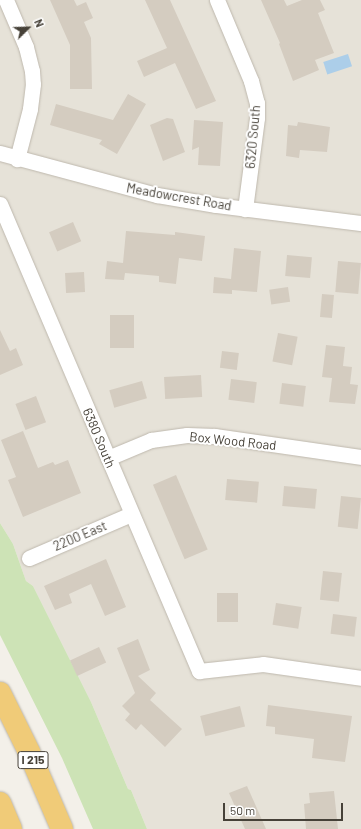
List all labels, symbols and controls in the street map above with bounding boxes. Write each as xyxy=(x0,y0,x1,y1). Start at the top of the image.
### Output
north arrow xyxy=(8,8,48,48)
text: N xyxy=(32,17,47,29)
street label: 6320 South xyxy=(242,105,264,169)
street label: Meadowcrest Road xyxy=(125,180,233,214)
street label: 6380 South xyxy=(79,406,119,470)
street label: Box Wood Road xyxy=(189,429,277,453)
street label: 2200 East xyxy=(51,518,109,554)
road number: I 215 xyxy=(17,750,49,770)
scale bar xyxy=(225,795,345,821)
text: 50 m xyxy=(230,803,255,817)

